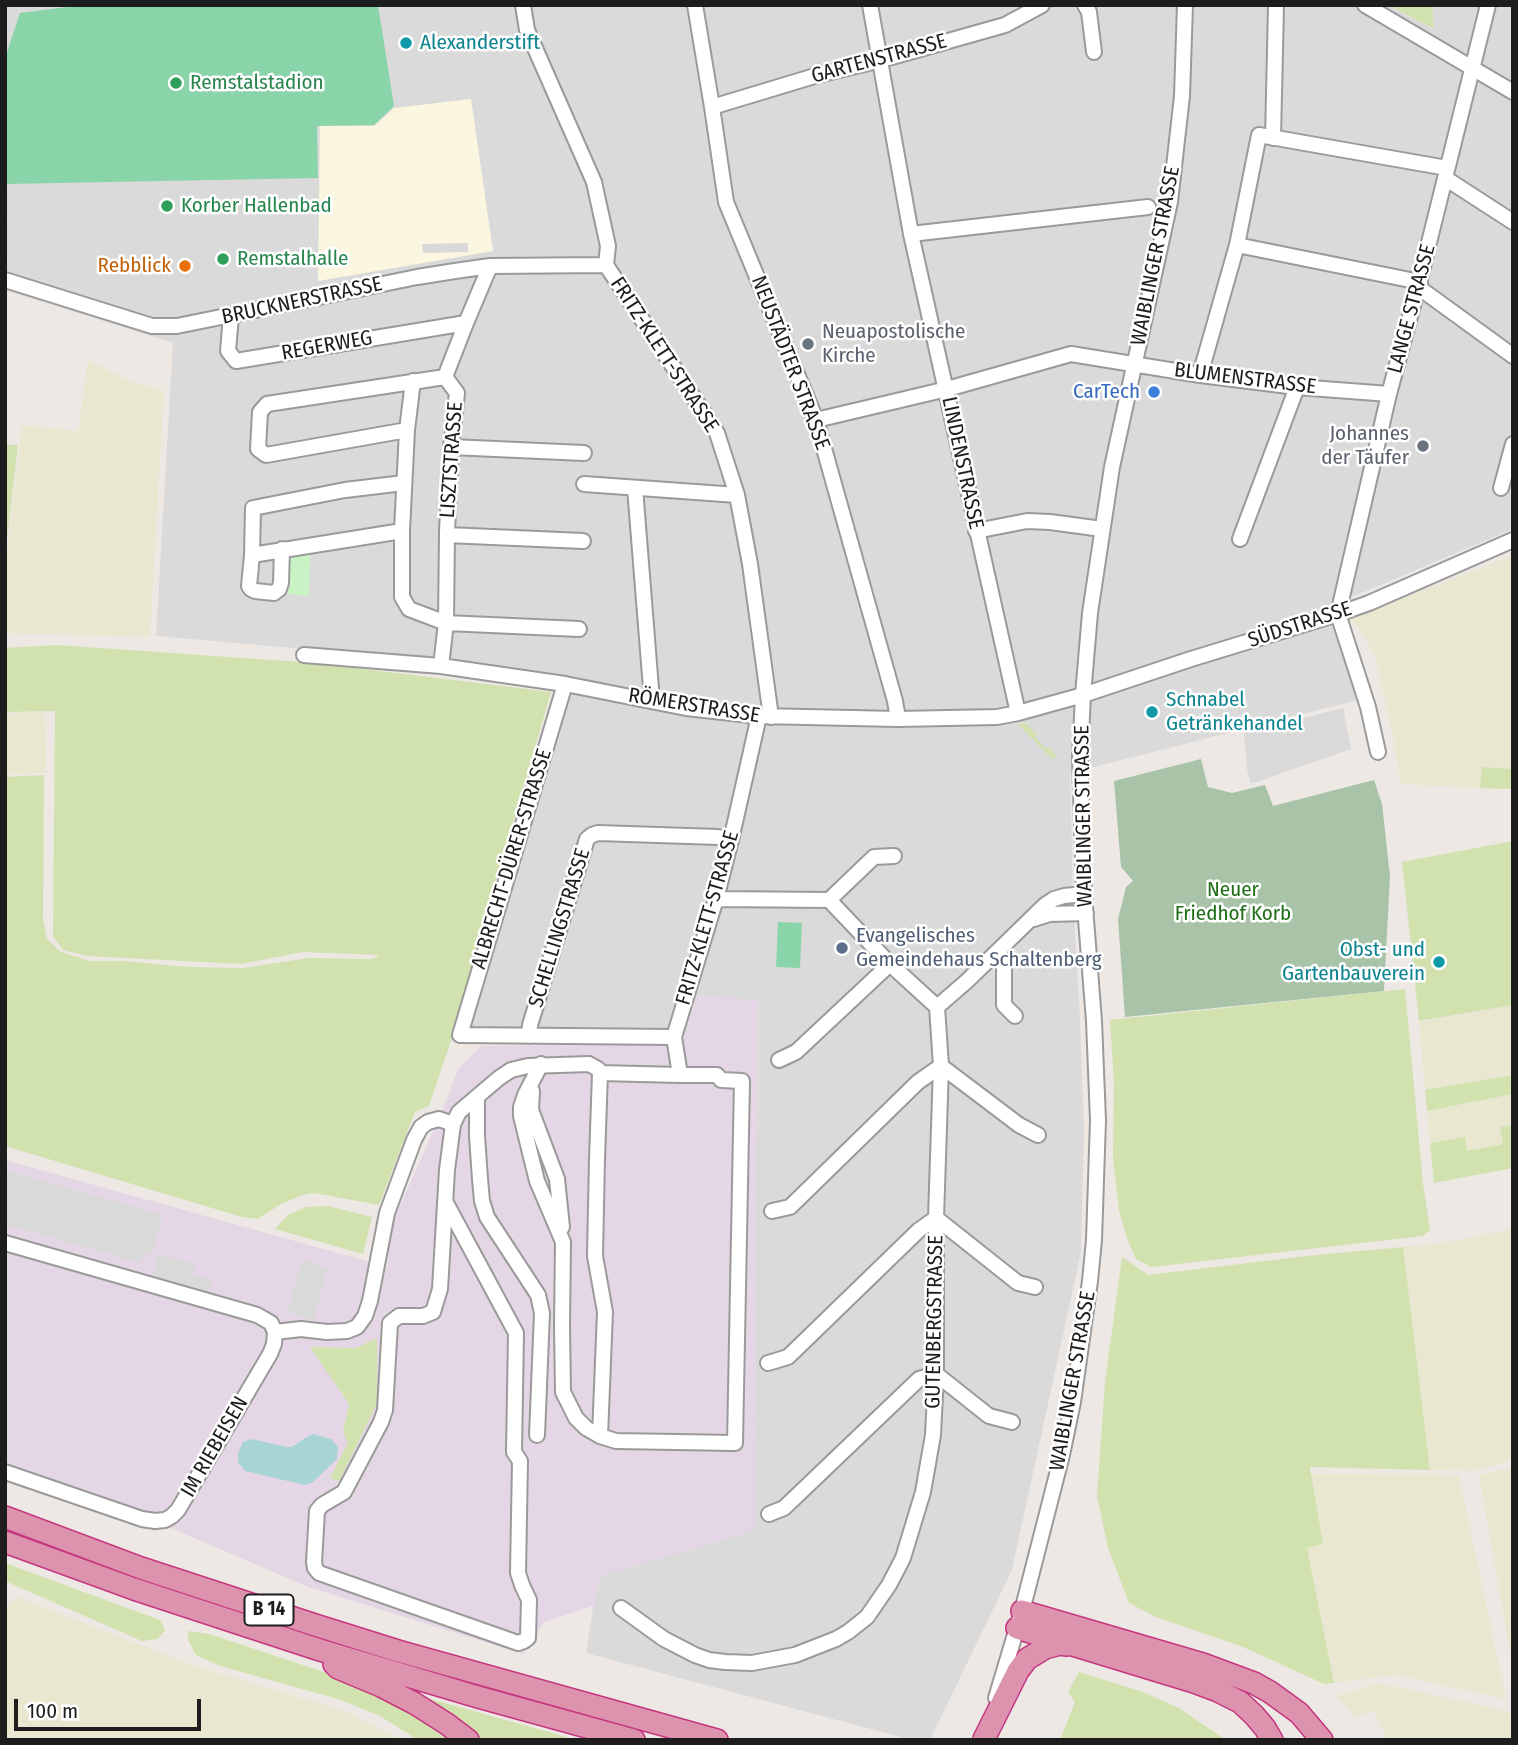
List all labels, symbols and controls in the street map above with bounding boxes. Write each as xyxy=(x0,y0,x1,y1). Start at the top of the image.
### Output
street label: GARTENSTRASSE xyxy=(809,29,949,89)
place label: Alexanderstift xyxy=(420,30,540,56)
marker: Alexanderstift xyxy=(398,35,414,51)
place label: Remstalstadion xyxy=(190,70,324,96)
marker: Remstalstadion xyxy=(168,75,184,91)
street label: WAIBLINGER STRASSE xyxy=(1126,164,1186,348)
place label: Korber Hallenbad xyxy=(181,193,332,219)
marker: Korber Hallenbad xyxy=(159,198,175,214)
street label: LANGE STRASSE xyxy=(1383,242,1441,376)
place label: Remstalhalle xyxy=(237,246,348,272)
marker: Remstalhalle xyxy=(215,251,231,267)
place label: Rebblick xyxy=(98,253,171,279)
marker: Rebblick xyxy=(177,258,193,274)
street label: BRUCKNERSTRASSE xyxy=(219,272,385,330)
street label: NEUSTÄDTER STRASSE xyxy=(745,272,835,454)
street label: FRITZ-KLETT-STRASSE xyxy=(604,273,724,437)
place label: Neuapostolische Kirche xyxy=(822,319,965,369)
street label: REGERWEG xyxy=(280,326,374,366)
marker: Neuapostolische Kirche xyxy=(800,336,816,352)
street label: BLUMENSTRASSE xyxy=(1173,358,1317,400)
place label: CarTech xyxy=(1073,379,1140,405)
marker: CarTech xyxy=(1146,384,1162,400)
street label: LINDENSTRASSE xyxy=(936,394,988,532)
street label: LISZTSTRASSE xyxy=(435,401,469,519)
place label: Johannes der Täufer xyxy=(1321,421,1409,471)
marker: Johannes der Täufer xyxy=(1415,438,1431,454)
street label: SÜDSTRASSE xyxy=(1245,596,1355,654)
street label: RÖMERSTRASSE xyxy=(626,683,762,729)
place label: Schnabel Getränkehandel xyxy=(1166,687,1303,737)
marker: Schnabel Getränkehandel xyxy=(1144,704,1160,720)
street label: WAIBLINGER STRASSE xyxy=(1070,725,1098,907)
street label: ALBRECHT-DÜRER-STRASSE xyxy=(466,746,558,972)
street label: FRITZ-KLETT-STRASSE xyxy=(671,828,745,1008)
street label: SCHELLINGSTRASSE xyxy=(524,845,596,1011)
park label: Neuer Friedhof Korb xyxy=(1175,877,1291,927)
place label: Evangelisches Gemeindehaus Schaltenberg xyxy=(856,923,1102,973)
place label: Obst- und Gartenbauverein xyxy=(1282,937,1425,987)
marker: Evangelisches Gemeindehaus Schaltenberg xyxy=(834,940,850,956)
marker: Obst- und Gartenbauverein xyxy=(1431,954,1447,970)
street label: GUTENBERGSTRASSE xyxy=(921,1235,949,1409)
street label: WAIBLINGER STRASSE xyxy=(1045,1289,1101,1473)
street label: IM RIEBEISEN xyxy=(176,1392,254,1502)
road number: B 14 xyxy=(244,1594,294,1626)
scale bar xyxy=(18,1686,205,1730)
text: 100 m xyxy=(27,1698,78,1724)

